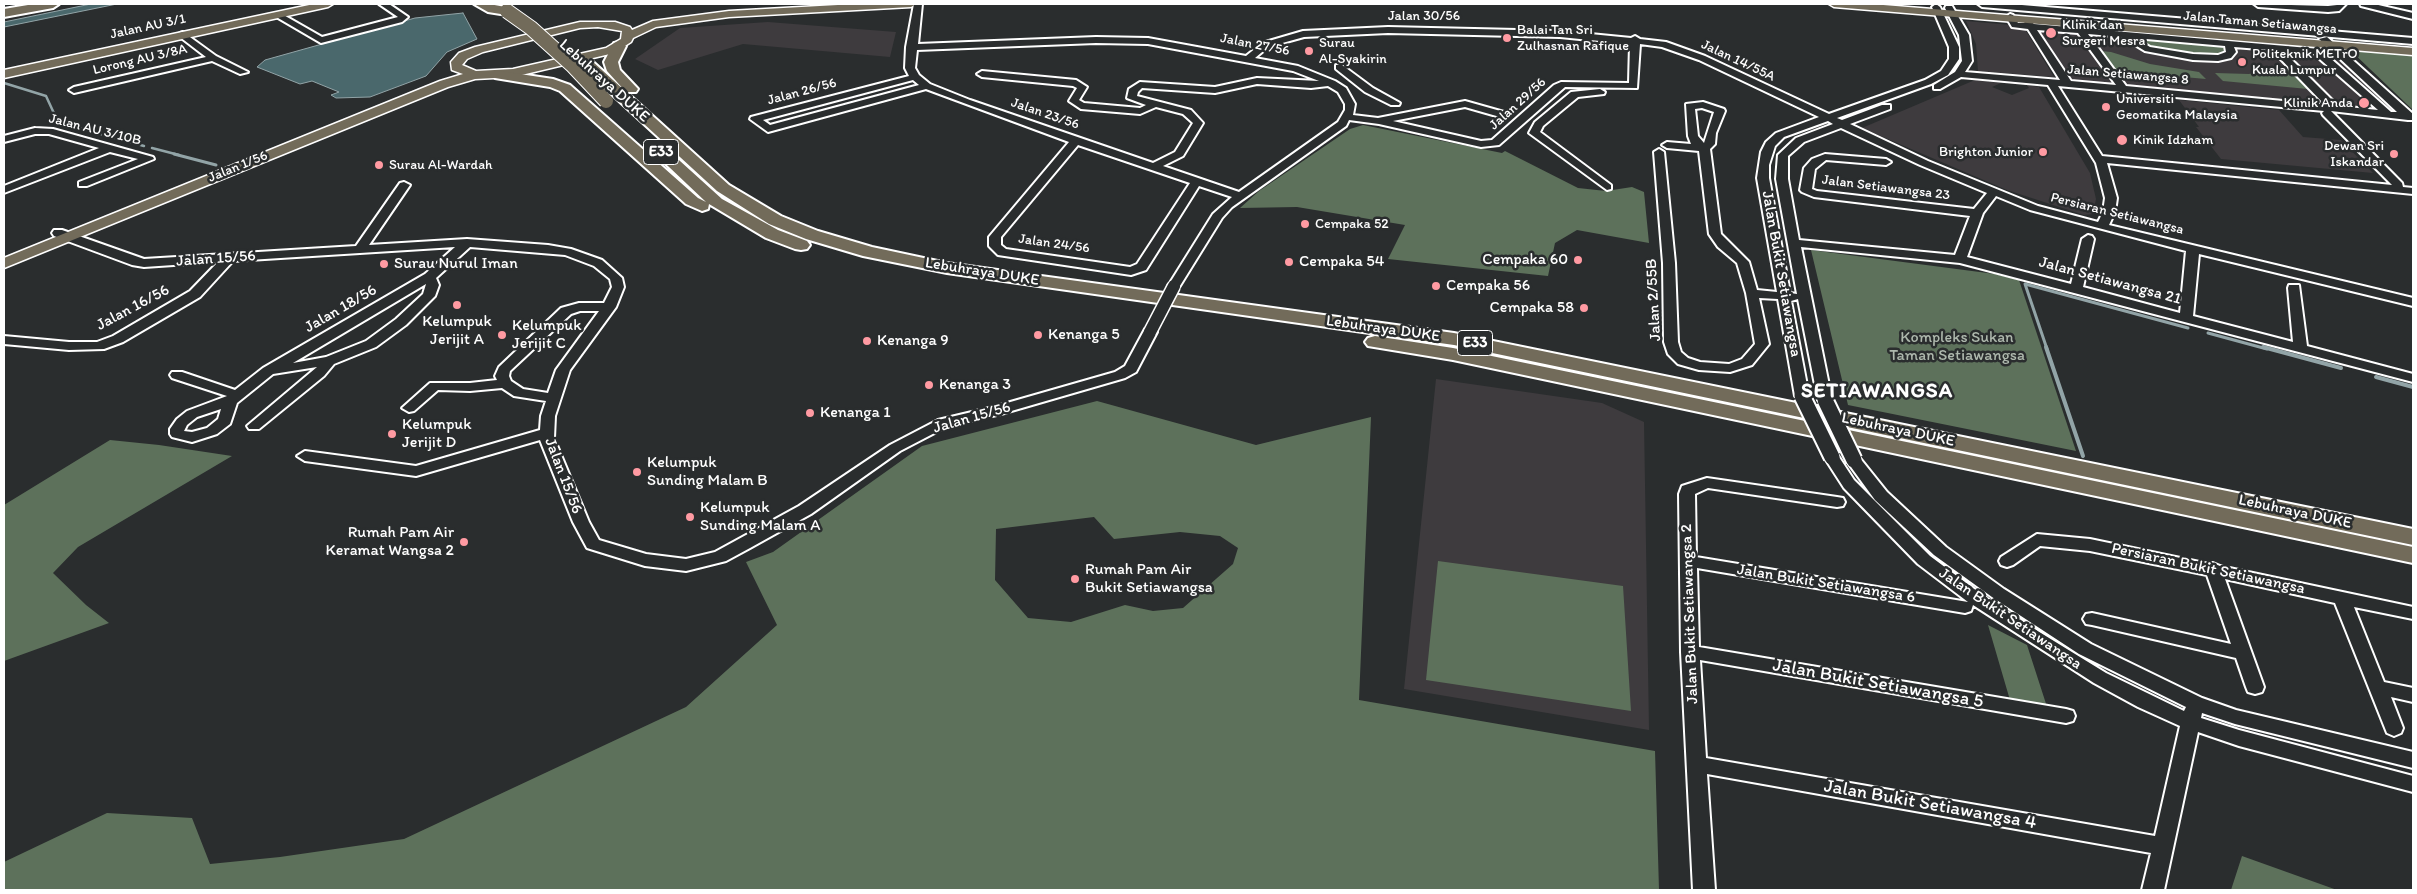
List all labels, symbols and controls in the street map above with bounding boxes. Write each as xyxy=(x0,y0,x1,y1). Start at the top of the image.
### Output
street label: Jalan 30/56 xyxy=(1388,8,1460,24)
street label: Jalan Taman Setiawangsa xyxy=(2183,8,2337,38)
street label: Jalan AU 3/1 xyxy=(109,11,187,43)
place label: Klinik dan Surgeri Mesra xyxy=(2062,17,2145,49)
place label: Balai Tan Sri Zulhasnan Rafique xyxy=(1517,22,1629,54)
marker: Klinik dan Surgeri Mesra xyxy=(2044,26,2058,40)
street label: Jalan 27/56 xyxy=(1219,30,1291,60)
marker: Balai Tan Sri Zulhasnan Rafique xyxy=(1501,32,1513,44)
street label: Lebuhraya DUKE xyxy=(555,35,653,127)
place label: Surau Al-Syakirin xyxy=(1319,35,1387,68)
street label: Jalan 14/55A xyxy=(1698,37,1778,85)
street label: Lorong AU 3/8A xyxy=(91,41,189,79)
marker: Surau Al-Syakirin xyxy=(1303,45,1315,57)
place label: Politeknik METrO Kuala Lumpur xyxy=(2252,46,2358,78)
marker: Politeknik METrO Kuala Lumpur xyxy=(2236,56,2248,68)
street label: Jalan Setiawangsa 8 xyxy=(2067,61,2189,89)
street label: Jalan 29/56 xyxy=(1486,74,1550,134)
street label: Jalan 26/56 xyxy=(766,75,838,109)
place label: Universiti Geomatika Malaysia xyxy=(2116,91,2237,124)
street label: Jalan 23/56 xyxy=(1009,95,1081,133)
place label: Klinik Anda xyxy=(2283,95,2353,111)
marker: Klinik Anda xyxy=(2357,96,2371,110)
marker: Universiti Geomatika Malaysia xyxy=(2100,101,2112,113)
street label: Jalan AU 3/10B xyxy=(47,110,143,150)
place label: Kinik Idzham xyxy=(2133,132,2213,148)
marker: Kinik Idzham xyxy=(2115,133,2129,147)
place label: Dewan Sri Iskandar xyxy=(2324,138,2384,170)
road number: E33 xyxy=(644,140,678,164)
place label: Brighton Junior xyxy=(1939,144,2033,160)
marker: Brighton Junior xyxy=(2037,146,2049,158)
street label: Jalan 1/56 xyxy=(206,148,270,186)
marker: Dewan Sri Iskandar xyxy=(2388,148,2400,160)
place label: Surau Al-Wardah xyxy=(389,157,493,173)
marker: Surau Al-Wardah xyxy=(373,159,385,171)
street label: Jalan Setiawangsa 23 xyxy=(1821,172,1951,204)
street label: Persiaran Setiawangsa xyxy=(2049,189,2185,239)
street label: Jalan Bukit Setiawangsa xyxy=(1757,190,1805,358)
place label: Cempaka 52 xyxy=(1315,216,1389,232)
marker: Cempaka 52 xyxy=(1299,218,1311,230)
street label: Jalan 24/56 xyxy=(1017,231,1091,257)
street label: Jalan 15/56 xyxy=(176,247,256,271)
place label: Cempaka 60 xyxy=(1482,250,1568,270)
place label: Cempaka 54 xyxy=(1299,252,1384,272)
street label: Jalan Setiawangsa 21 xyxy=(2037,253,2183,309)
place label: Surau Nurul Iman xyxy=(394,254,518,274)
street label: Lebuhraya DUKE xyxy=(924,254,1040,290)
marker: Cempaka 60 xyxy=(1572,254,1584,266)
marker: Cempaka 54 xyxy=(1283,256,1295,268)
marker: Surau Nurul Iman xyxy=(378,258,390,270)
street label: Jalan 2/55B xyxy=(1642,258,1666,342)
place label: Cempaka 56 xyxy=(1446,276,1530,296)
marker: Cempaka 56 xyxy=(1430,280,1442,292)
street label: Jalan 16/56 xyxy=(93,281,173,335)
street label: Jalan 18/56 xyxy=(302,281,380,337)
place label: Cempaka 58 xyxy=(1490,298,1574,318)
marker: Kelumpuk Jerijit A xyxy=(451,299,463,311)
marker: Cempaka 58 xyxy=(1578,302,1590,314)
street label: Lebuhraya DUKE xyxy=(1325,311,1441,347)
place label: Kelumpuk Jerijit A xyxy=(422,312,492,350)
place label: Kelumpuk Jerijit C xyxy=(512,316,582,354)
place label: Kenanga 5 xyxy=(1048,325,1120,345)
park label: Kompleks Sukan Taman Setiawangsa xyxy=(1889,328,2025,366)
marker: Kelumpuk Jerijit C xyxy=(496,329,508,341)
marker: Kenanga 5 xyxy=(1032,329,1044,341)
road number: E33 xyxy=(1458,330,1492,356)
place label: Kenanga 9 xyxy=(877,331,949,351)
marker: Kenanga 9 xyxy=(861,335,873,347)
place label: Kenanga 3 xyxy=(939,375,1011,395)
marker: Kenanga 3 xyxy=(923,379,935,391)
district label: SETIAWANGSA xyxy=(1800,379,1954,405)
street label: Jalan 15/56 xyxy=(931,398,1013,438)
place label: Kenanga 1 xyxy=(820,403,891,423)
marker: Kenanga 1 xyxy=(804,407,816,419)
street label: Lebuhraya DUKE xyxy=(1840,409,1956,451)
place label: Kelumpuk Jerijit D xyxy=(402,415,472,453)
marker: Kelumpuk Jerijit D xyxy=(386,428,398,440)
street label: Jalan 15/56 xyxy=(540,435,586,517)
place label: Kelumpuk Sunding Malam B xyxy=(647,453,768,491)
marker: Kelumpuk Sunding Malam B xyxy=(631,466,643,478)
street label: Lebuhraya DUKE xyxy=(2237,491,2353,533)
place label: Kelumpuk Sunding Malam A xyxy=(700,498,820,536)
marker: Kelumpuk Sunding Malam A xyxy=(684,511,696,523)
place label: Rumah Pam Air Keramat Wangsa 2 xyxy=(326,523,454,561)
street label: Jalan Bukit Setiawangsa 2 xyxy=(1677,524,1703,704)
marker: Rumah Pam Air Keramat Wangsa 2 xyxy=(458,536,470,548)
street label: Persiaran Bukit Setiawangsa xyxy=(2110,539,2306,599)
place label: Rumah Pam Air Bukit Setiawangsa xyxy=(1085,560,1213,598)
street label: Jalan Bukit Setiawangsa 6 xyxy=(1736,560,1916,608)
street label: Jalan Bukit Setiawangsa xyxy=(1935,564,2085,674)
marker: Rumah Pam Air Bukit Setiawangsa xyxy=(1069,573,1081,585)
street label: Jalan Bukit Setiawangsa 5 xyxy=(1771,654,1985,714)
street label: Jalan Bukit Setiawangsa 4 xyxy=(1822,775,2038,835)

